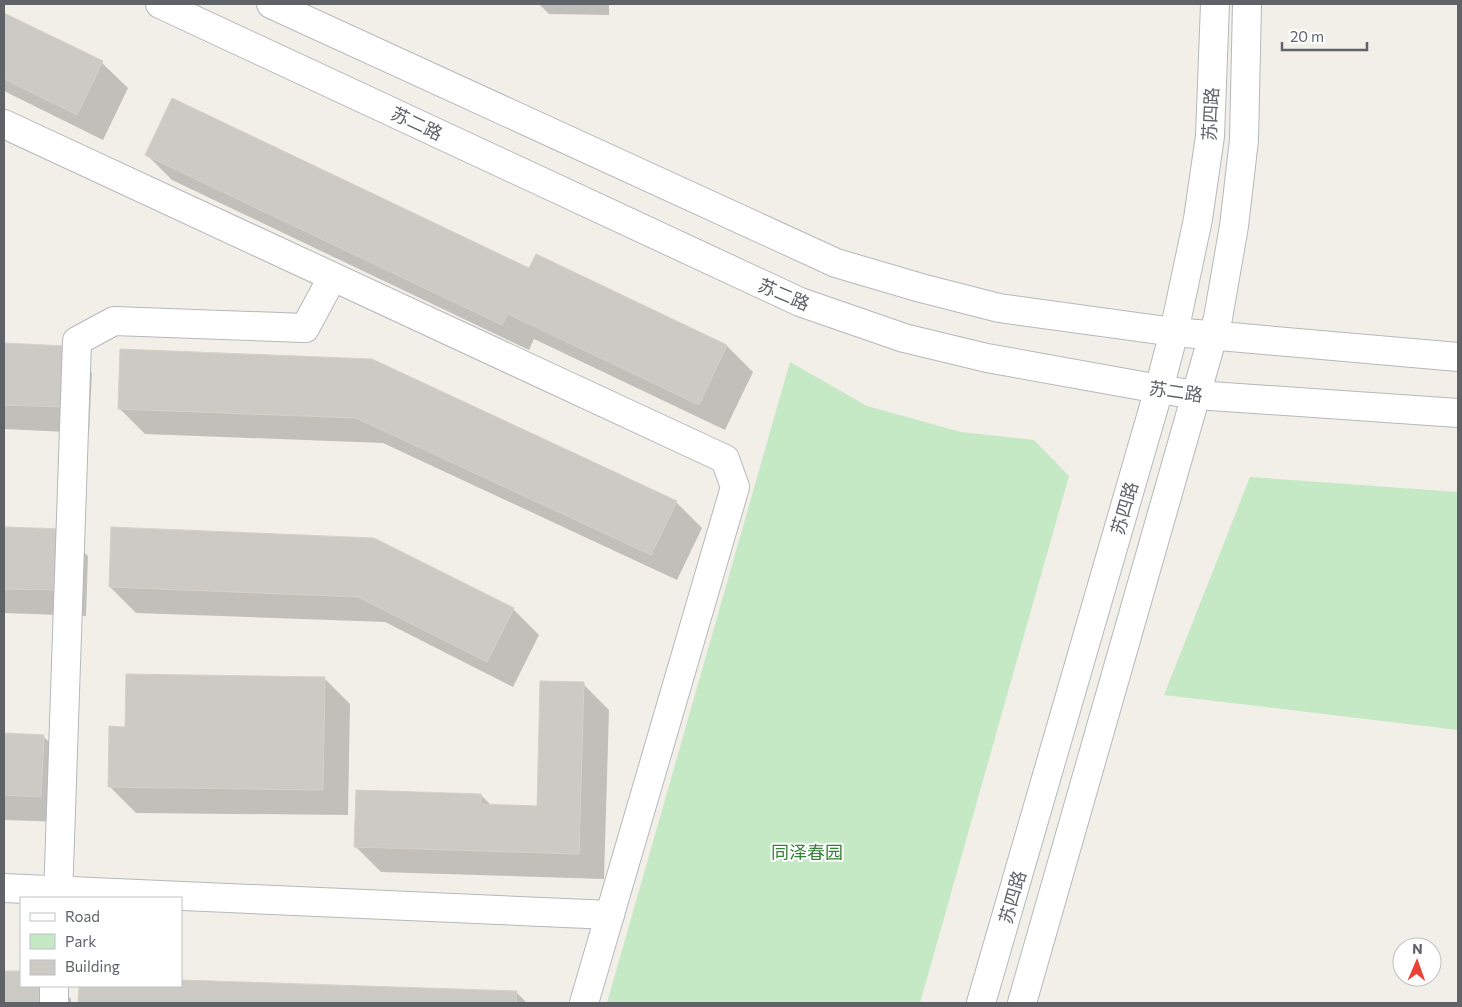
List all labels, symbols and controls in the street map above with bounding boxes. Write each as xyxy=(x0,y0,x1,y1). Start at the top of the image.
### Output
scale bar xyxy=(1282,20,1367,52)
text: 20 m xyxy=(1290,27,1324,45)
street label: 苏四路 xyxy=(1198,86,1222,142)
street label: 苏二路 xyxy=(388,102,446,144)
street label: 苏二路 xyxy=(755,273,813,315)
street label: 苏二路 xyxy=(1148,376,1204,406)
street label: 苏四路 xyxy=(1106,479,1142,537)
park label: 同泽春园 xyxy=(771,841,843,863)
street label: 苏四路 xyxy=(994,868,1030,926)
legend xyxy=(20,897,182,987)
text: Road xyxy=(65,907,100,925)
text: Park xyxy=(65,932,96,950)
north arrow xyxy=(1392,937,1442,987)
text: N xyxy=(1412,940,1423,957)
text: Building xyxy=(65,957,120,975)

